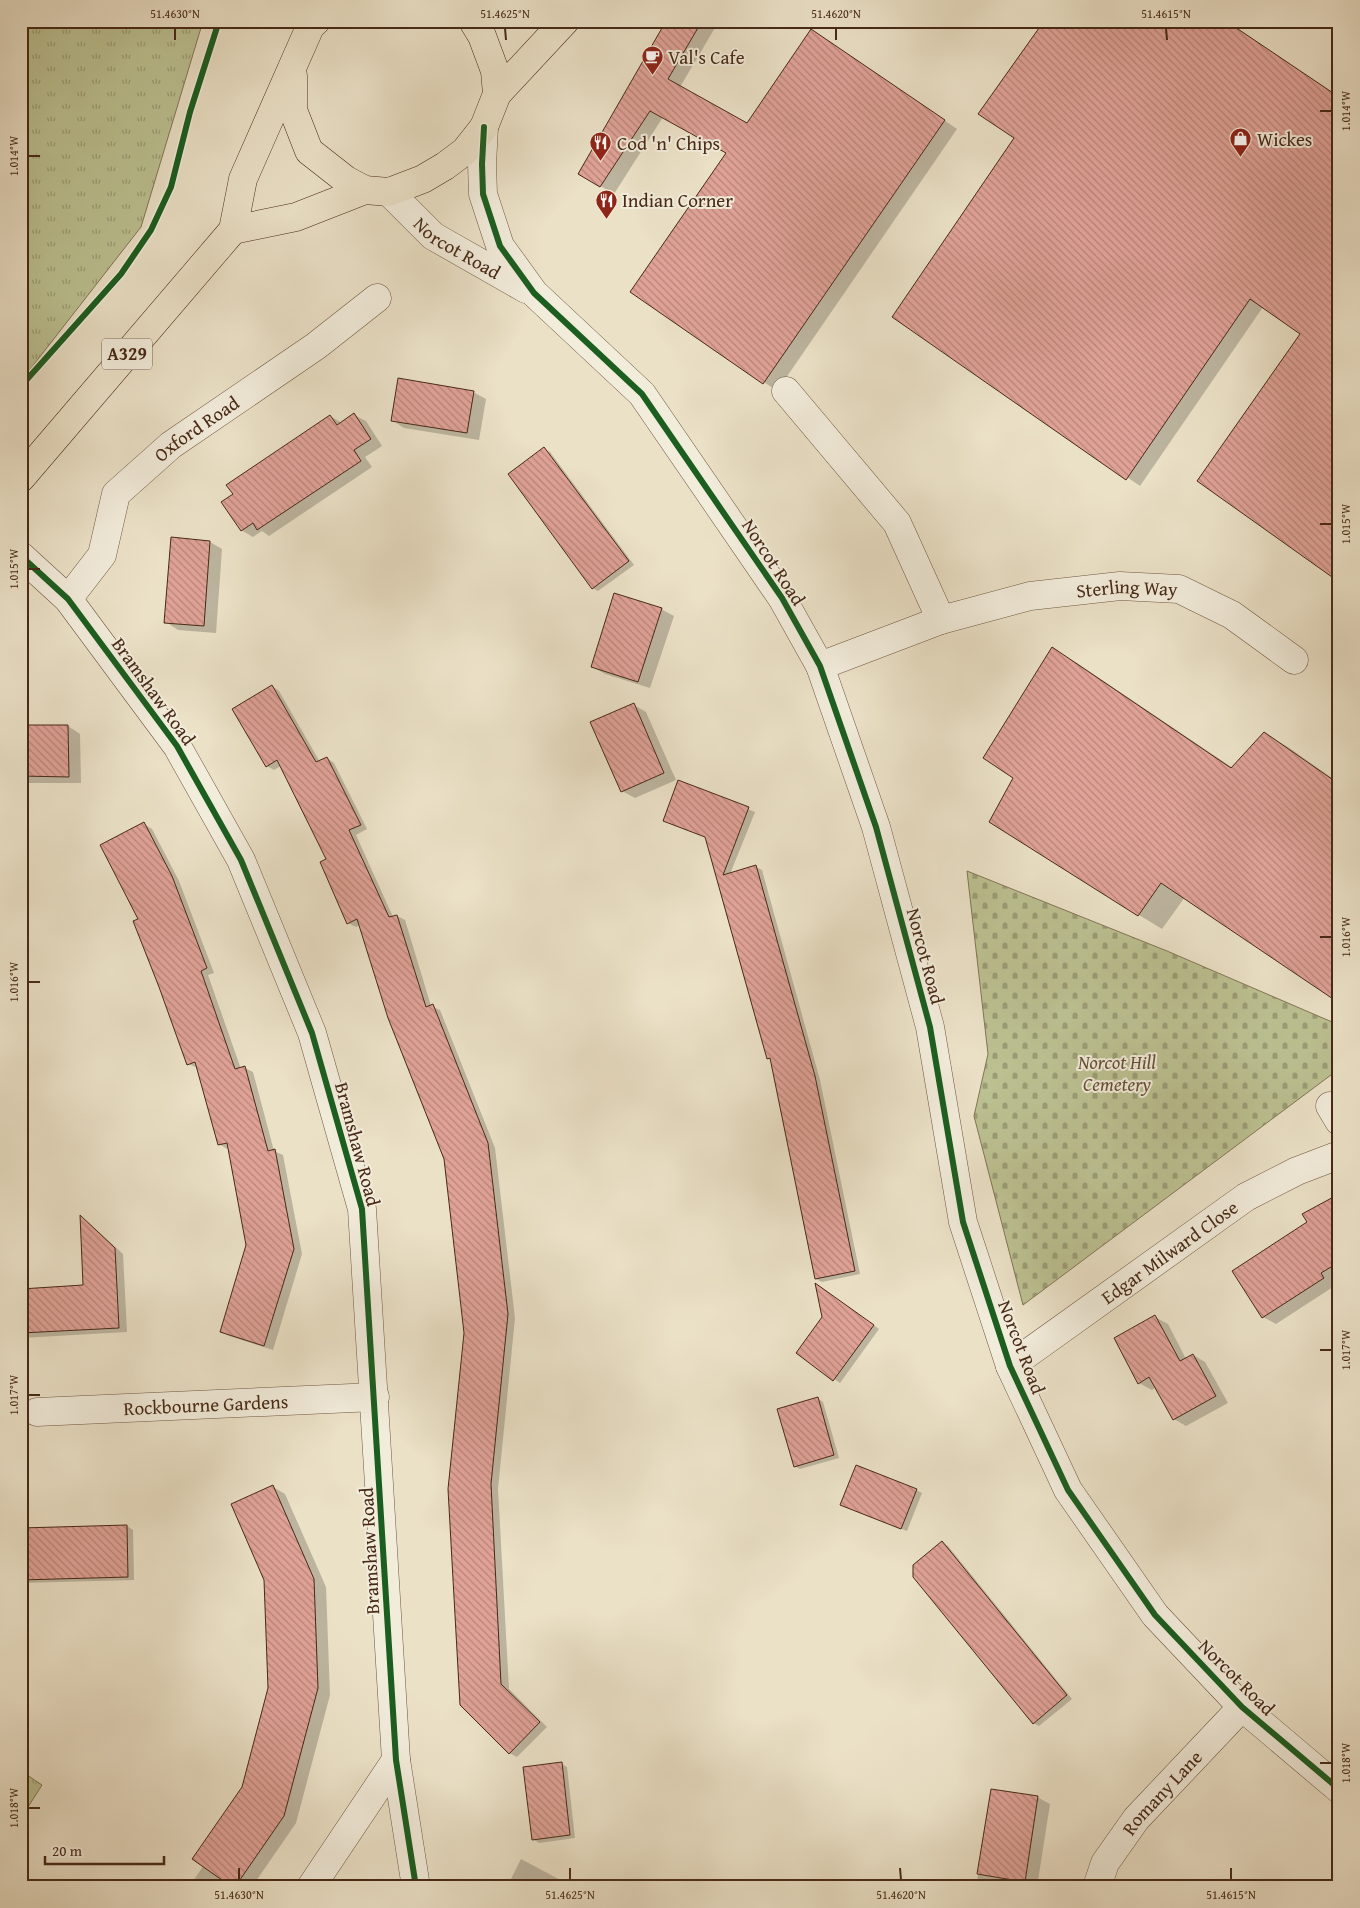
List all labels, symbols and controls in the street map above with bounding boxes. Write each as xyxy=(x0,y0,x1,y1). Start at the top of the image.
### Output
text: 51.4630°N xyxy=(150,5,200,22)
text: 51.4625°N xyxy=(480,5,530,22)
text: 51.4620°N xyxy=(811,5,861,22)
text: 51.4615°N xyxy=(1141,5,1191,22)
place label: Val's Cafe xyxy=(668,43,745,71)
cafe icon: Val's Cafe xyxy=(640,45,664,76)
text: 1.014°W xyxy=(1337,90,1354,131)
place label: Wickes xyxy=(1257,125,1312,153)
shop icon: Wickes xyxy=(1229,127,1253,158)
place label: Cod 'n' Chips xyxy=(617,129,720,157)
restaurant icon: Cod 'n' Chips xyxy=(589,131,613,162)
text: 1.014°W xyxy=(5,135,22,176)
place label: Indian Corner xyxy=(622,186,733,214)
restaurant icon: Indian Corner xyxy=(594,188,618,219)
street label: Norcot Road xyxy=(407,210,507,286)
road number: A329 xyxy=(102,338,152,369)
street label: Oxford Road xyxy=(147,388,245,468)
text: 1.015°W xyxy=(1337,503,1354,544)
street label: Norcot Road xyxy=(735,513,813,612)
text: 1.015°W xyxy=(5,548,22,589)
street label: Sterling Way xyxy=(1075,572,1179,605)
street label: Bramshaw Road xyxy=(105,631,203,751)
street label: Norcot Road xyxy=(900,905,952,1008)
text: 1.016°W xyxy=(1337,916,1354,957)
text: 1.016°W xyxy=(5,961,22,1002)
park label: Norcot Hill Cemetery xyxy=(1077,1048,1156,1098)
street label: Bramshaw Road xyxy=(328,1079,388,1210)
street label: Edgar Milward Close xyxy=(1095,1193,1244,1311)
street label: Norcot Road xyxy=(991,1296,1053,1399)
text: 1.017°W xyxy=(1337,1329,1354,1370)
text: 1.017°W xyxy=(5,1374,22,1415)
street label: Rockbourne Gardens xyxy=(123,1387,289,1422)
street label: Bramshaw Road xyxy=(352,1486,386,1615)
street label: Norcot Road xyxy=(1192,1632,1282,1722)
text: 1.018°W xyxy=(1337,1742,1354,1783)
street label: Romany Lane xyxy=(1115,1744,1208,1841)
text: 1.018°W xyxy=(5,1787,22,1828)
scale bar xyxy=(45,1833,164,1865)
text: 20 m xyxy=(52,1840,83,1861)
text: 51.4630°N xyxy=(214,1886,264,1903)
text: 51.4625°N xyxy=(545,1886,595,1903)
text: 51.4620°N xyxy=(876,1886,926,1903)
text: 51.4615°N xyxy=(1206,1886,1256,1903)

